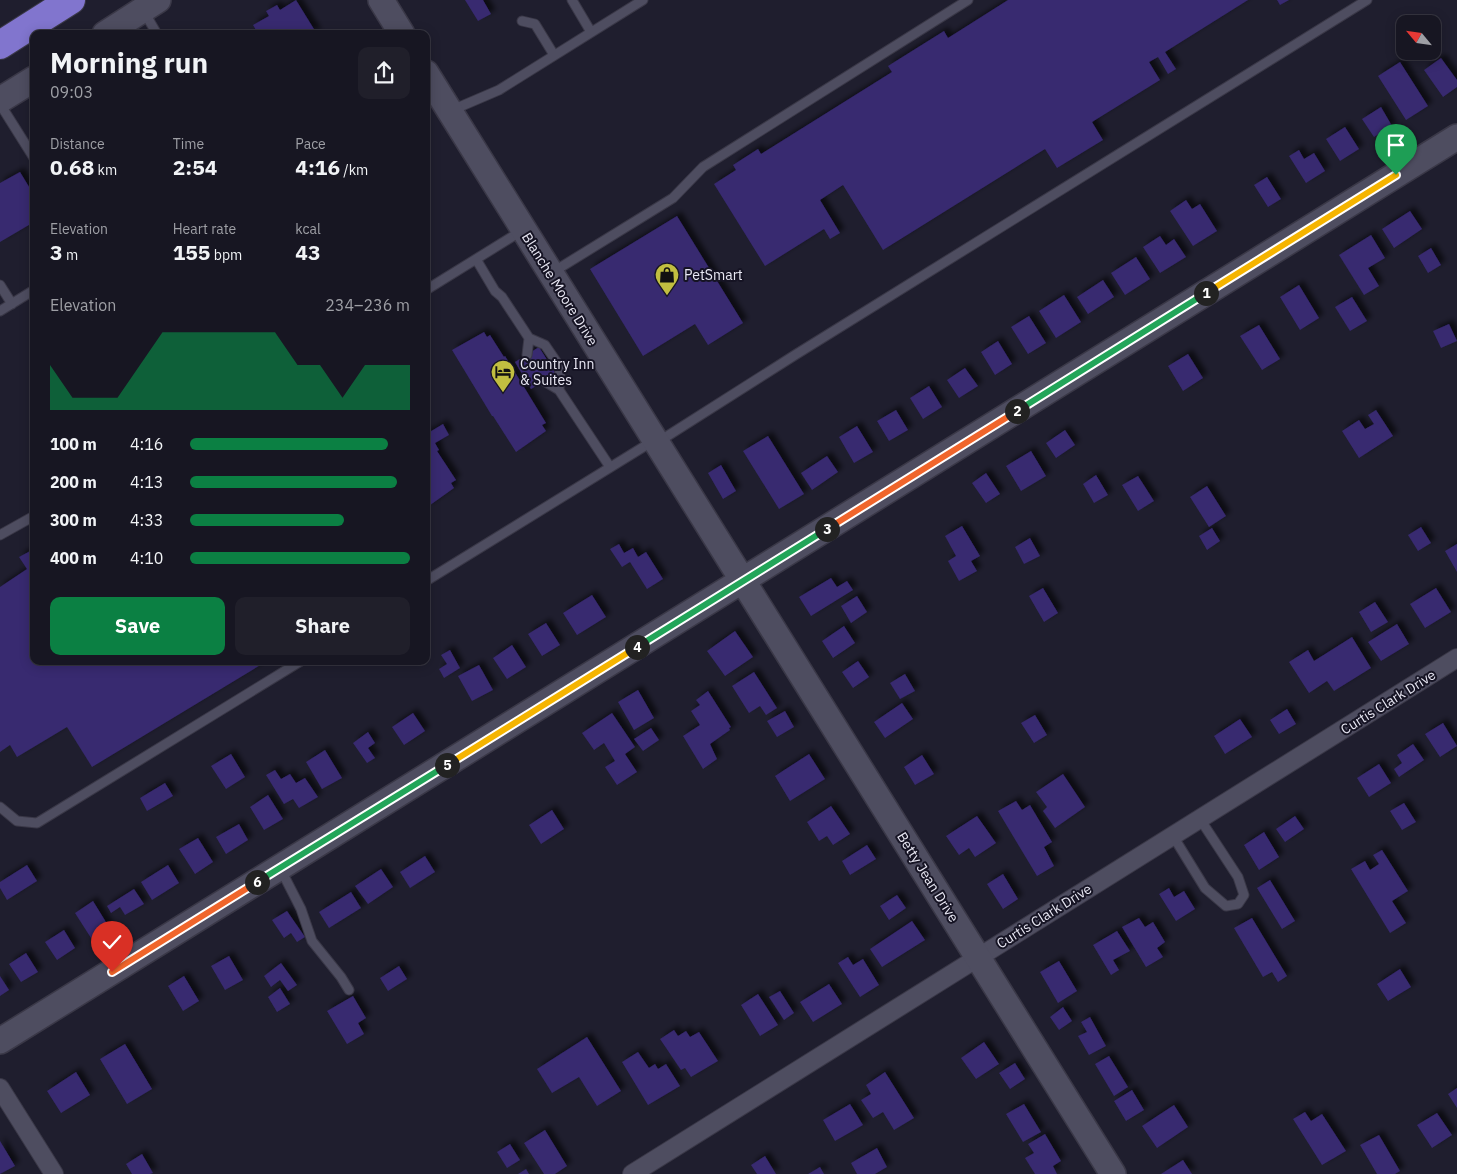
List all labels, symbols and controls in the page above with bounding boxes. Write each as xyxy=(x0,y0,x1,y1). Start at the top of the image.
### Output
north arrow xyxy=(1396,15,1441,60)
map controls xyxy=(1396,15,1441,60)
text: Morning run xyxy=(50,44,208,81)
button: share xyxy=(358,47,410,99)
text: 09:03 xyxy=(50,82,93,102)
pin xyxy=(1375,124,1417,175)
icon: arrive xyxy=(1382,131,1410,159)
text: Distance xyxy=(50,135,105,153)
text: Time xyxy=(173,135,204,153)
text: Pace xyxy=(295,135,326,153)
text: 0.68 xyxy=(50,153,94,181)
text: 2:54 xyxy=(173,153,217,181)
text: 4:16 xyxy=(295,153,340,181)
text: km xyxy=(94,161,117,179)
text: /km xyxy=(340,161,368,179)
text: Elevation xyxy=(50,220,108,238)
text: Heart rate xyxy=(173,220,236,238)
text: kcal xyxy=(295,220,321,238)
street label: Blanche Moore Drive xyxy=(518,229,602,349)
text: 3 xyxy=(50,238,63,266)
text: 155 xyxy=(173,238,210,266)
text: 43 xyxy=(295,238,321,266)
text: m xyxy=(63,246,78,264)
text: bpm xyxy=(210,246,242,264)
shop icon: PetSmart xyxy=(654,262,680,296)
place label: PetSmart xyxy=(684,266,743,284)
pin: 1 xyxy=(1194,280,1218,306)
text: 1 xyxy=(1202,284,1211,302)
text: Elevation xyxy=(50,295,116,315)
text: 234–236 m xyxy=(325,295,410,315)
place label: Country Inn & Suites xyxy=(520,355,594,389)
hotel icon: Country Inn & Suites xyxy=(490,359,516,393)
pin: 2 xyxy=(1004,398,1030,424)
text: 2 xyxy=(1013,402,1022,420)
text: 100 m xyxy=(50,434,97,454)
text: 4:16 xyxy=(130,434,163,454)
text: 200 m xyxy=(50,472,97,492)
text: 4:13 xyxy=(130,472,163,492)
text: 300 m xyxy=(50,510,97,530)
text: 4:33 xyxy=(130,510,163,530)
pin: 3 xyxy=(814,516,840,542)
text: 3 xyxy=(823,520,832,538)
text: 400 m xyxy=(50,548,97,568)
text: 4:10 xyxy=(130,548,163,568)
button: Save xyxy=(50,597,225,655)
button: Share xyxy=(235,597,410,655)
pin: 4 xyxy=(624,634,650,660)
text: 4 xyxy=(633,638,642,656)
street label: Curtis Clark Drive xyxy=(1337,665,1439,738)
pin: 5 xyxy=(434,752,460,778)
text: 5 xyxy=(443,756,452,774)
street label: Betty Jean Drive xyxy=(893,829,963,926)
pin: 6 xyxy=(244,870,270,894)
text: 6 xyxy=(253,873,262,891)
street label: Curtis Clark Drive xyxy=(993,879,1095,952)
pin xyxy=(91,921,133,972)
icon: check xyxy=(98,928,126,956)

